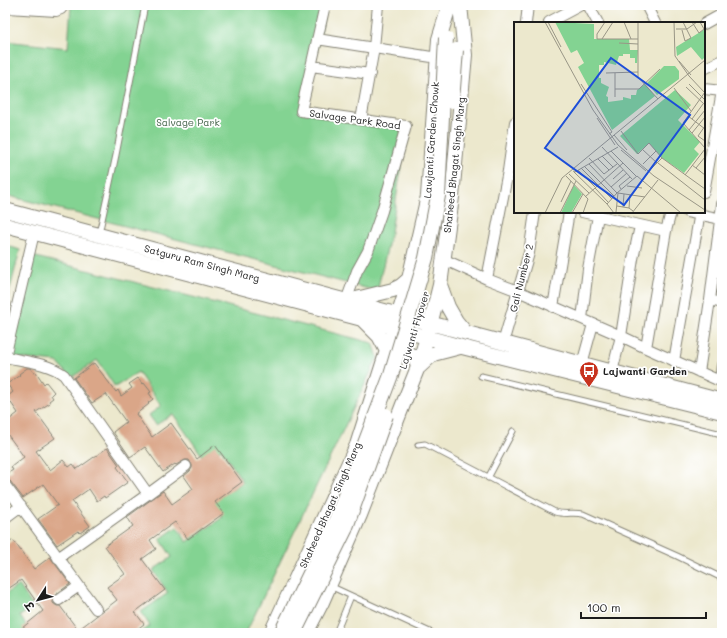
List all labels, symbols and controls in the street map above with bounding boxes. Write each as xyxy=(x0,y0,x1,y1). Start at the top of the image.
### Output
inset map xyxy=(514,22,705,213)
street label: Lawjanti Garden Chowk xyxy=(420,81,442,199)
street label: Shaheed Bhagat Singh Marg xyxy=(440,96,468,234)
street label: Salvage Park Road xyxy=(309,106,401,132)
park label: Salvage Park xyxy=(156,115,220,129)
street label: Satguru Ram Singh Marg xyxy=(143,241,261,285)
street label: Gali Number 2 xyxy=(506,243,536,313)
street label: Lajwanti Flyover xyxy=(395,289,433,371)
bus stop icon: Lajwanti Garden xyxy=(578,360,600,388)
place label: Lajwanti Garden xyxy=(603,364,687,378)
street label: Shaheed Bhagat Singh Marg xyxy=(296,440,364,570)
north arrow xyxy=(18,580,58,620)
scale bar xyxy=(581,594,706,620)
text: उ xyxy=(20,597,38,614)
text: 100 m xyxy=(587,599,621,615)

